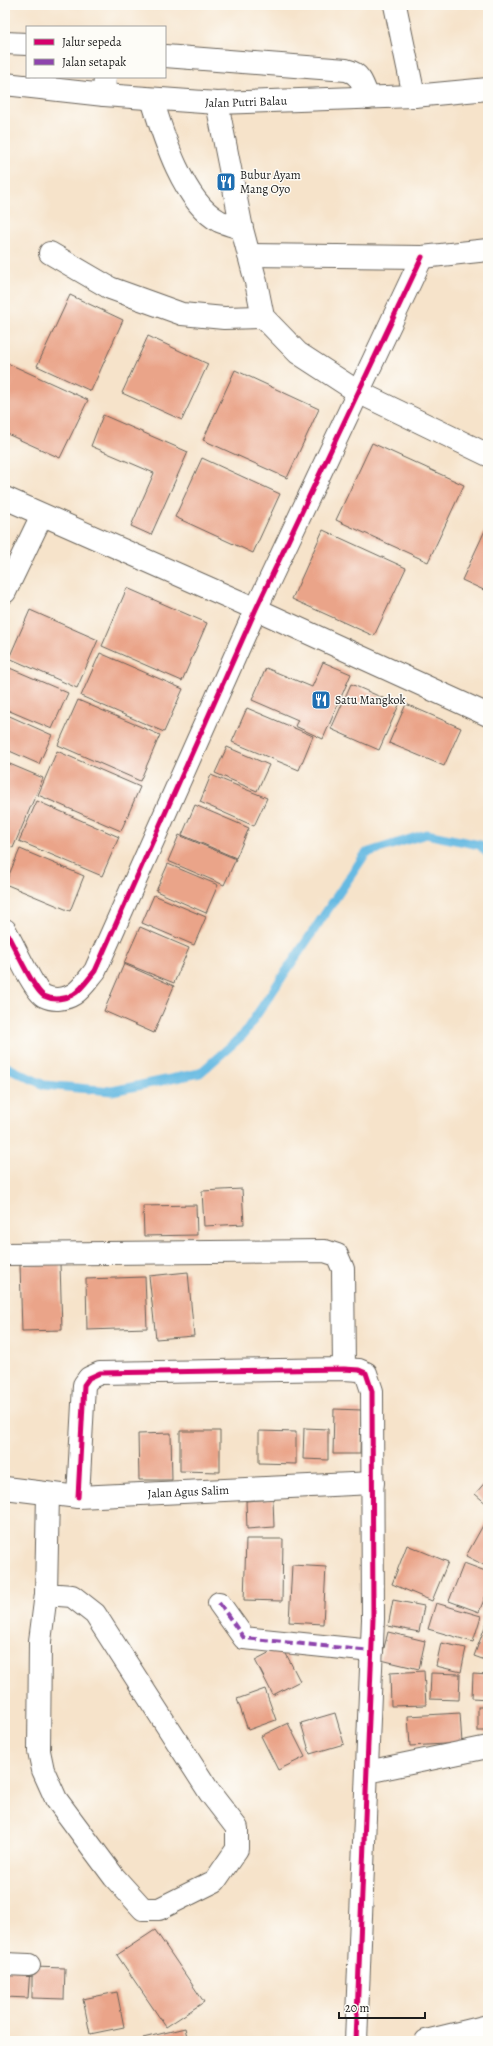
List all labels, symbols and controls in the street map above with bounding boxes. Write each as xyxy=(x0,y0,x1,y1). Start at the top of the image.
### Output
legend xyxy=(26,26,166,78)
text: Jalur sepeda xyxy=(62,34,122,50)
text: Jalan setapak xyxy=(62,54,126,70)
street label: Jalan Putri Balau xyxy=(205,92,288,111)
place label: Bubur Ayam Mang Oyo xyxy=(240,167,301,197)
restaurant icon: Bubur Ayam Mang Oyo xyxy=(215,171,237,193)
restaurant icon: Satu Mangkok xyxy=(310,689,332,711)
place label: Satu Mangkok xyxy=(335,692,405,708)
street label: Jalan Agus Salim xyxy=(147,1482,229,1502)
scale bar xyxy=(339,1994,425,2020)
text: 20 m xyxy=(345,2000,369,2016)

